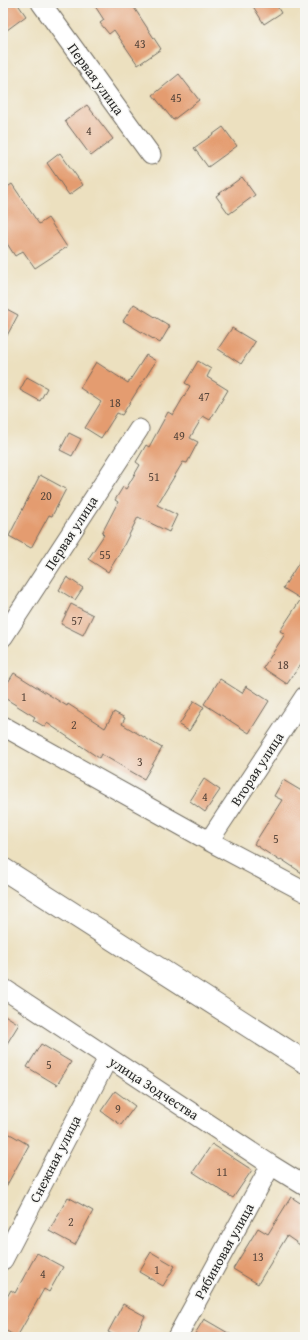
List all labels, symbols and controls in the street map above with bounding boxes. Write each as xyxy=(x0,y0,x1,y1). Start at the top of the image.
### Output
house number: 43 xyxy=(134,35,146,52)
street label: Первая улица xyxy=(63,39,129,119)
house number: 45 xyxy=(170,89,182,106)
house number: 4 xyxy=(86,122,92,139)
house number: 47 xyxy=(198,388,210,405)
house number: 18 xyxy=(109,394,121,411)
house number: 49 xyxy=(173,427,185,444)
house number: 51 xyxy=(148,468,160,485)
house number: 20 xyxy=(40,487,52,504)
street label: Первая улица xyxy=(40,492,103,574)
house number: 55 xyxy=(99,546,111,563)
house number: 57 xyxy=(71,612,83,629)
house number: 18 xyxy=(277,656,289,673)
house number: 1 xyxy=(21,688,27,705)
house number: 2 xyxy=(71,716,77,733)
street label: Вторая улица xyxy=(226,728,288,810)
house number: 3 xyxy=(137,753,143,770)
house number: 4 xyxy=(202,788,208,805)
house number: 5 xyxy=(273,830,279,847)
street label: улица Зодчества xyxy=(104,1051,203,1125)
house number: 5 xyxy=(46,1056,52,1073)
house number: 9 xyxy=(115,1100,121,1117)
street label: Снежная улица xyxy=(24,1112,86,1206)
house number: 11 xyxy=(216,1163,228,1180)
street label: Рябиновая улица xyxy=(189,1199,259,1303)
house number: 2 xyxy=(68,1213,74,1230)
house number: 13 xyxy=(252,1248,264,1265)
house number: 1 xyxy=(154,1261,160,1278)
house number: 4 xyxy=(40,1265,46,1282)

